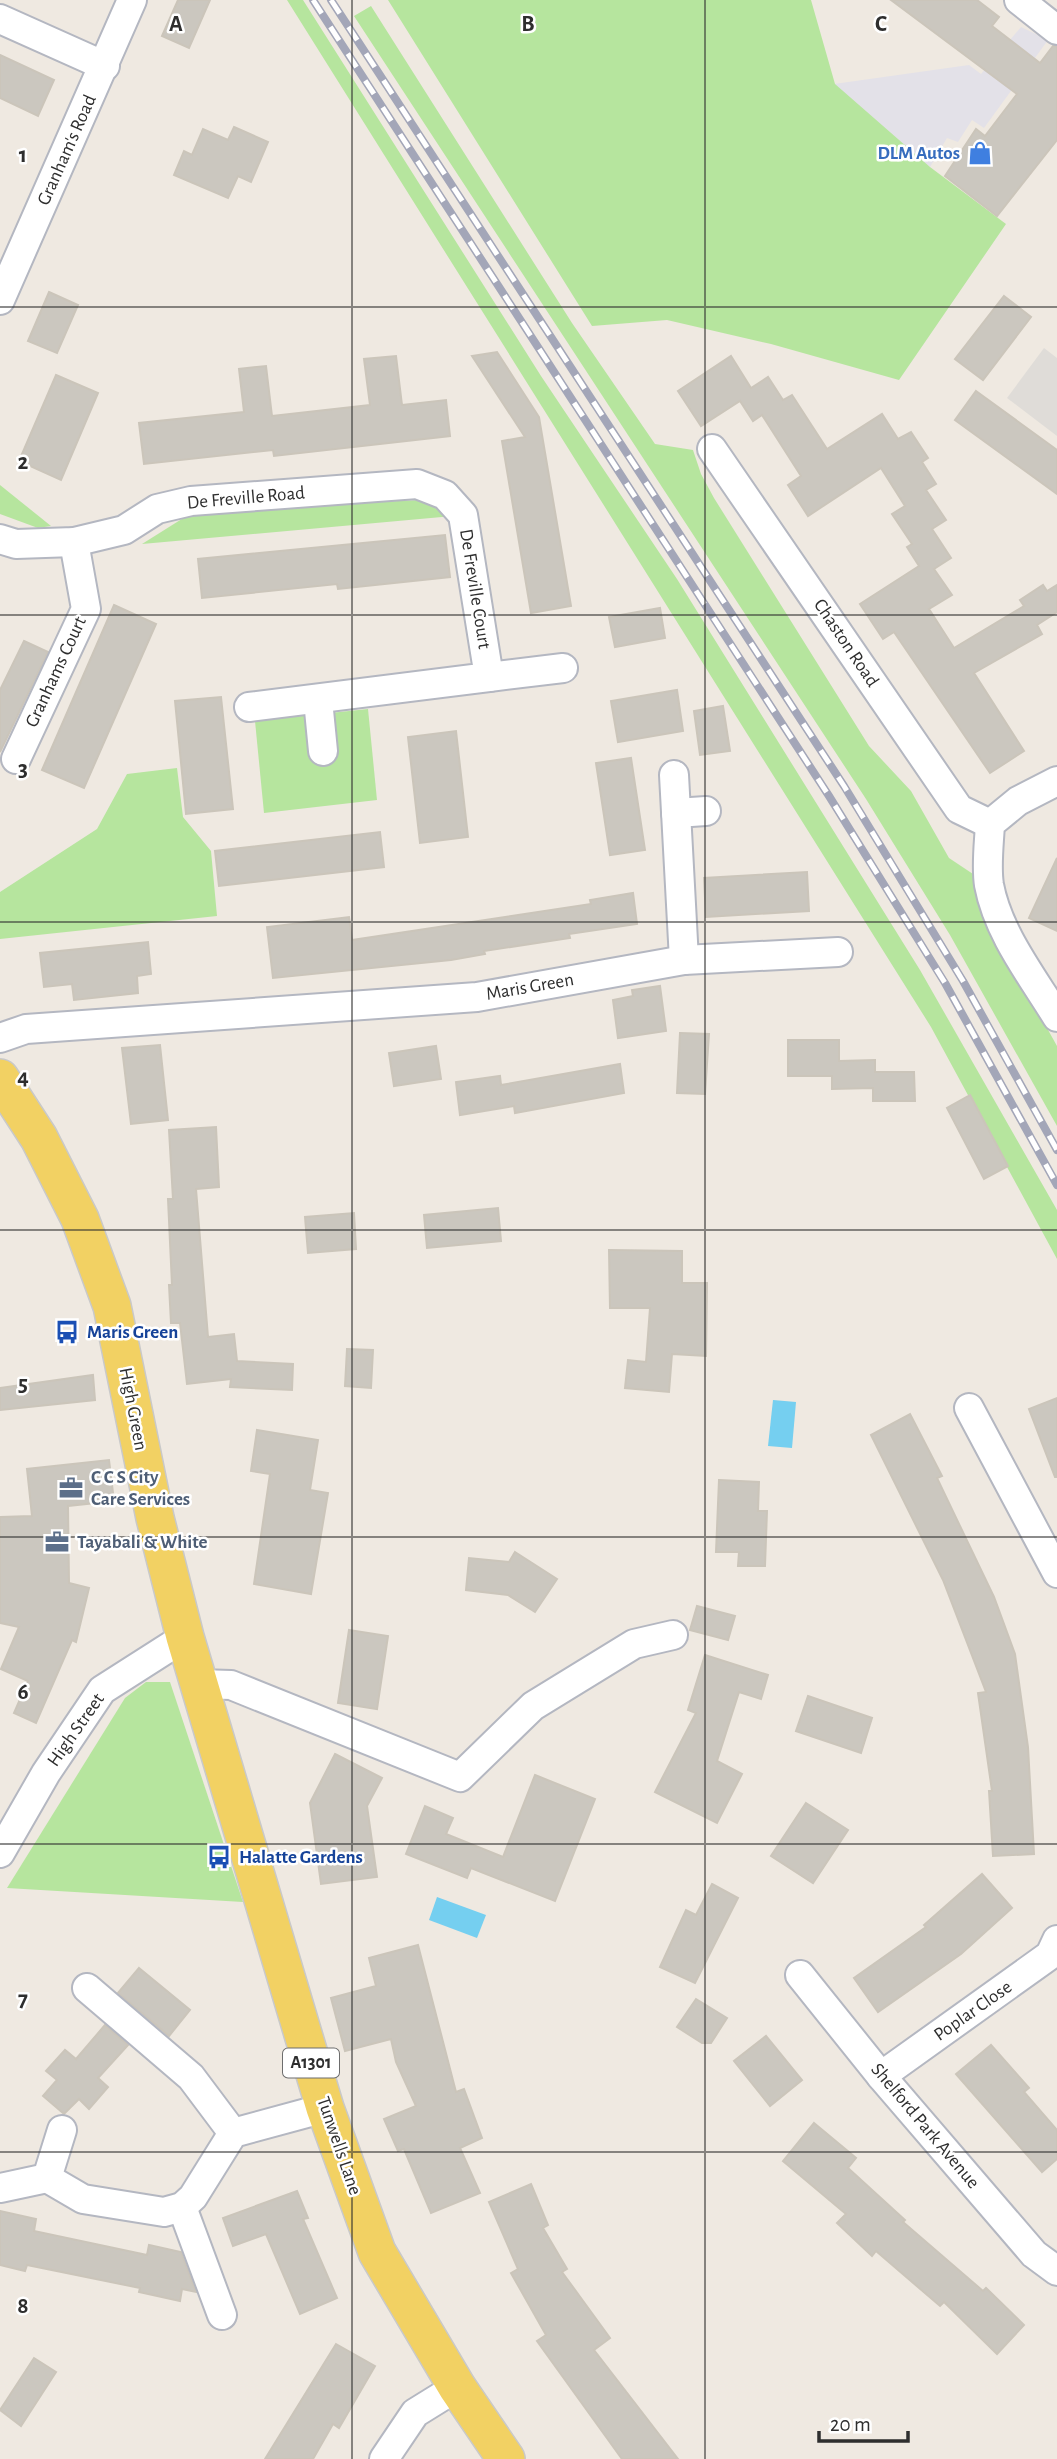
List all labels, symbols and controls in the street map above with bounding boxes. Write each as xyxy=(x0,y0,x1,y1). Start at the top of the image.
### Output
text: A xyxy=(169,13,183,36)
text: B xyxy=(521,13,535,36)
text: C xyxy=(875,13,887,36)
street label: Granham's Road xyxy=(34,92,100,208)
shop icon: DLM Autos xyxy=(966,139,994,167)
text: 1 xyxy=(19,144,27,167)
place label: DLM Autos xyxy=(878,144,960,163)
text: 2 xyxy=(18,451,29,474)
street label: De Freville Road xyxy=(186,483,306,513)
street label: De Freville Court xyxy=(456,528,494,650)
street label: Chaston Road xyxy=(810,596,882,690)
street label: Granhams Court xyxy=(22,614,90,730)
text: 3 xyxy=(18,758,28,781)
street label: Maris Green xyxy=(485,970,575,1004)
text: 4 xyxy=(17,1066,29,1089)
bus stop icon: Maris Green xyxy=(53,1318,81,1346)
place label: Maris Green xyxy=(87,1323,178,1342)
street label: High Green xyxy=(116,1366,150,1452)
text: 5 xyxy=(18,1373,28,1396)
place label: C C S City Care Services xyxy=(91,1468,190,1509)
office icon: C C S City Care Services xyxy=(57,1474,85,1502)
office icon: Tayabali & White xyxy=(43,1528,71,1556)
place label: Tayabali & White xyxy=(77,1533,208,1552)
text: 6 xyxy=(17,1681,29,1704)
street label: High Street xyxy=(44,1690,108,1770)
bus stop icon: Halatte Gardens xyxy=(205,1843,233,1871)
place label: Halatte Gardens xyxy=(239,1848,363,1867)
street label: Poplar Close xyxy=(931,1977,1015,2045)
text: 7 xyxy=(18,1988,28,2011)
road number: A1301 xyxy=(283,2048,339,2078)
street label: Shelford Park Avenue xyxy=(867,2060,983,2192)
street label: Tunwells Lane xyxy=(313,2094,365,2198)
text: 8 xyxy=(17,2295,29,2318)
scale bar xyxy=(819,2400,908,2444)
text: 20 m xyxy=(830,2414,871,2435)

